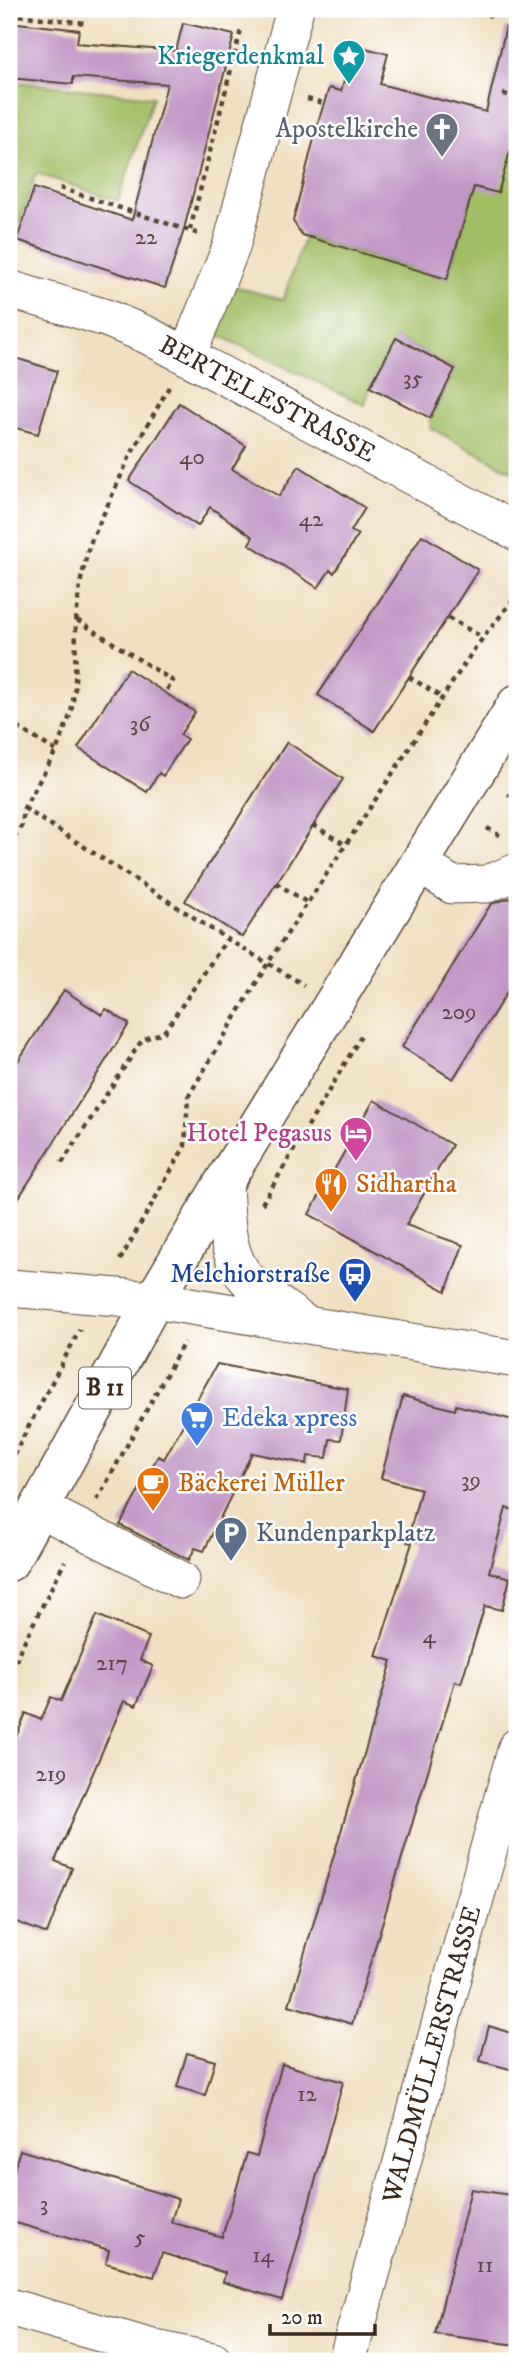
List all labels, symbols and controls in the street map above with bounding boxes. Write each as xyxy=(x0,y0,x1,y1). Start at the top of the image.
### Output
place icon: Kriegerdenkmal xyxy=(330,37,368,86)
place label: Kriegerdenkmal xyxy=(157,40,324,73)
church icon: Apostelkirche xyxy=(423,110,461,159)
place label: Apostelkirche xyxy=(275,113,418,146)
house number: 22 xyxy=(135,223,158,252)
street label: BERTELESTRASSE xyxy=(154,328,381,470)
house number: 35 xyxy=(403,364,423,393)
house number: 40 xyxy=(179,443,205,472)
house number: 42 xyxy=(299,505,324,534)
house number: 36 xyxy=(130,710,151,739)
house number: 209 xyxy=(441,998,477,1027)
hotel icon: Hotel Pegasus xyxy=(337,1114,375,1163)
place label: Hotel Pegasus xyxy=(186,1117,332,1150)
restaurant icon: Sidhartha xyxy=(312,1165,350,1214)
place label: Sidhartha xyxy=(356,1168,457,1201)
bus stop icon: Melchiorstraße xyxy=(336,1255,374,1304)
place label: Melchiorstraße xyxy=(170,1258,330,1291)
road number: B 11 xyxy=(79,1368,131,1408)
supermarket icon: Edeka xpress xyxy=(178,1399,216,1448)
place label: Edeka xpress xyxy=(222,1402,357,1435)
cafe icon: Bäckerei Müller xyxy=(134,1464,172,1513)
house number: 39 xyxy=(461,1466,481,1495)
place label: Bäckerei Müller xyxy=(178,1467,345,1500)
parking icon: Kundenparkplatz xyxy=(212,1514,250,1563)
place label: Kundenparkplatz xyxy=(256,1517,435,1550)
house number: 4 xyxy=(422,1622,436,1651)
house number: 217 xyxy=(96,1649,128,1678)
house number: 219 xyxy=(35,1760,67,1789)
street label: WALDMÜLLERSTRASSE xyxy=(375,1902,489,2208)
house number: 12 xyxy=(297,2080,318,2109)
house number: 3 xyxy=(40,2190,48,2219)
house number: 5 xyxy=(134,2223,146,2252)
house number: 14 xyxy=(252,2241,275,2270)
house number: 11 xyxy=(477,2251,493,2280)
scale bar xyxy=(270,2293,376,2337)
text: 20 m xyxy=(281,2305,323,2331)

